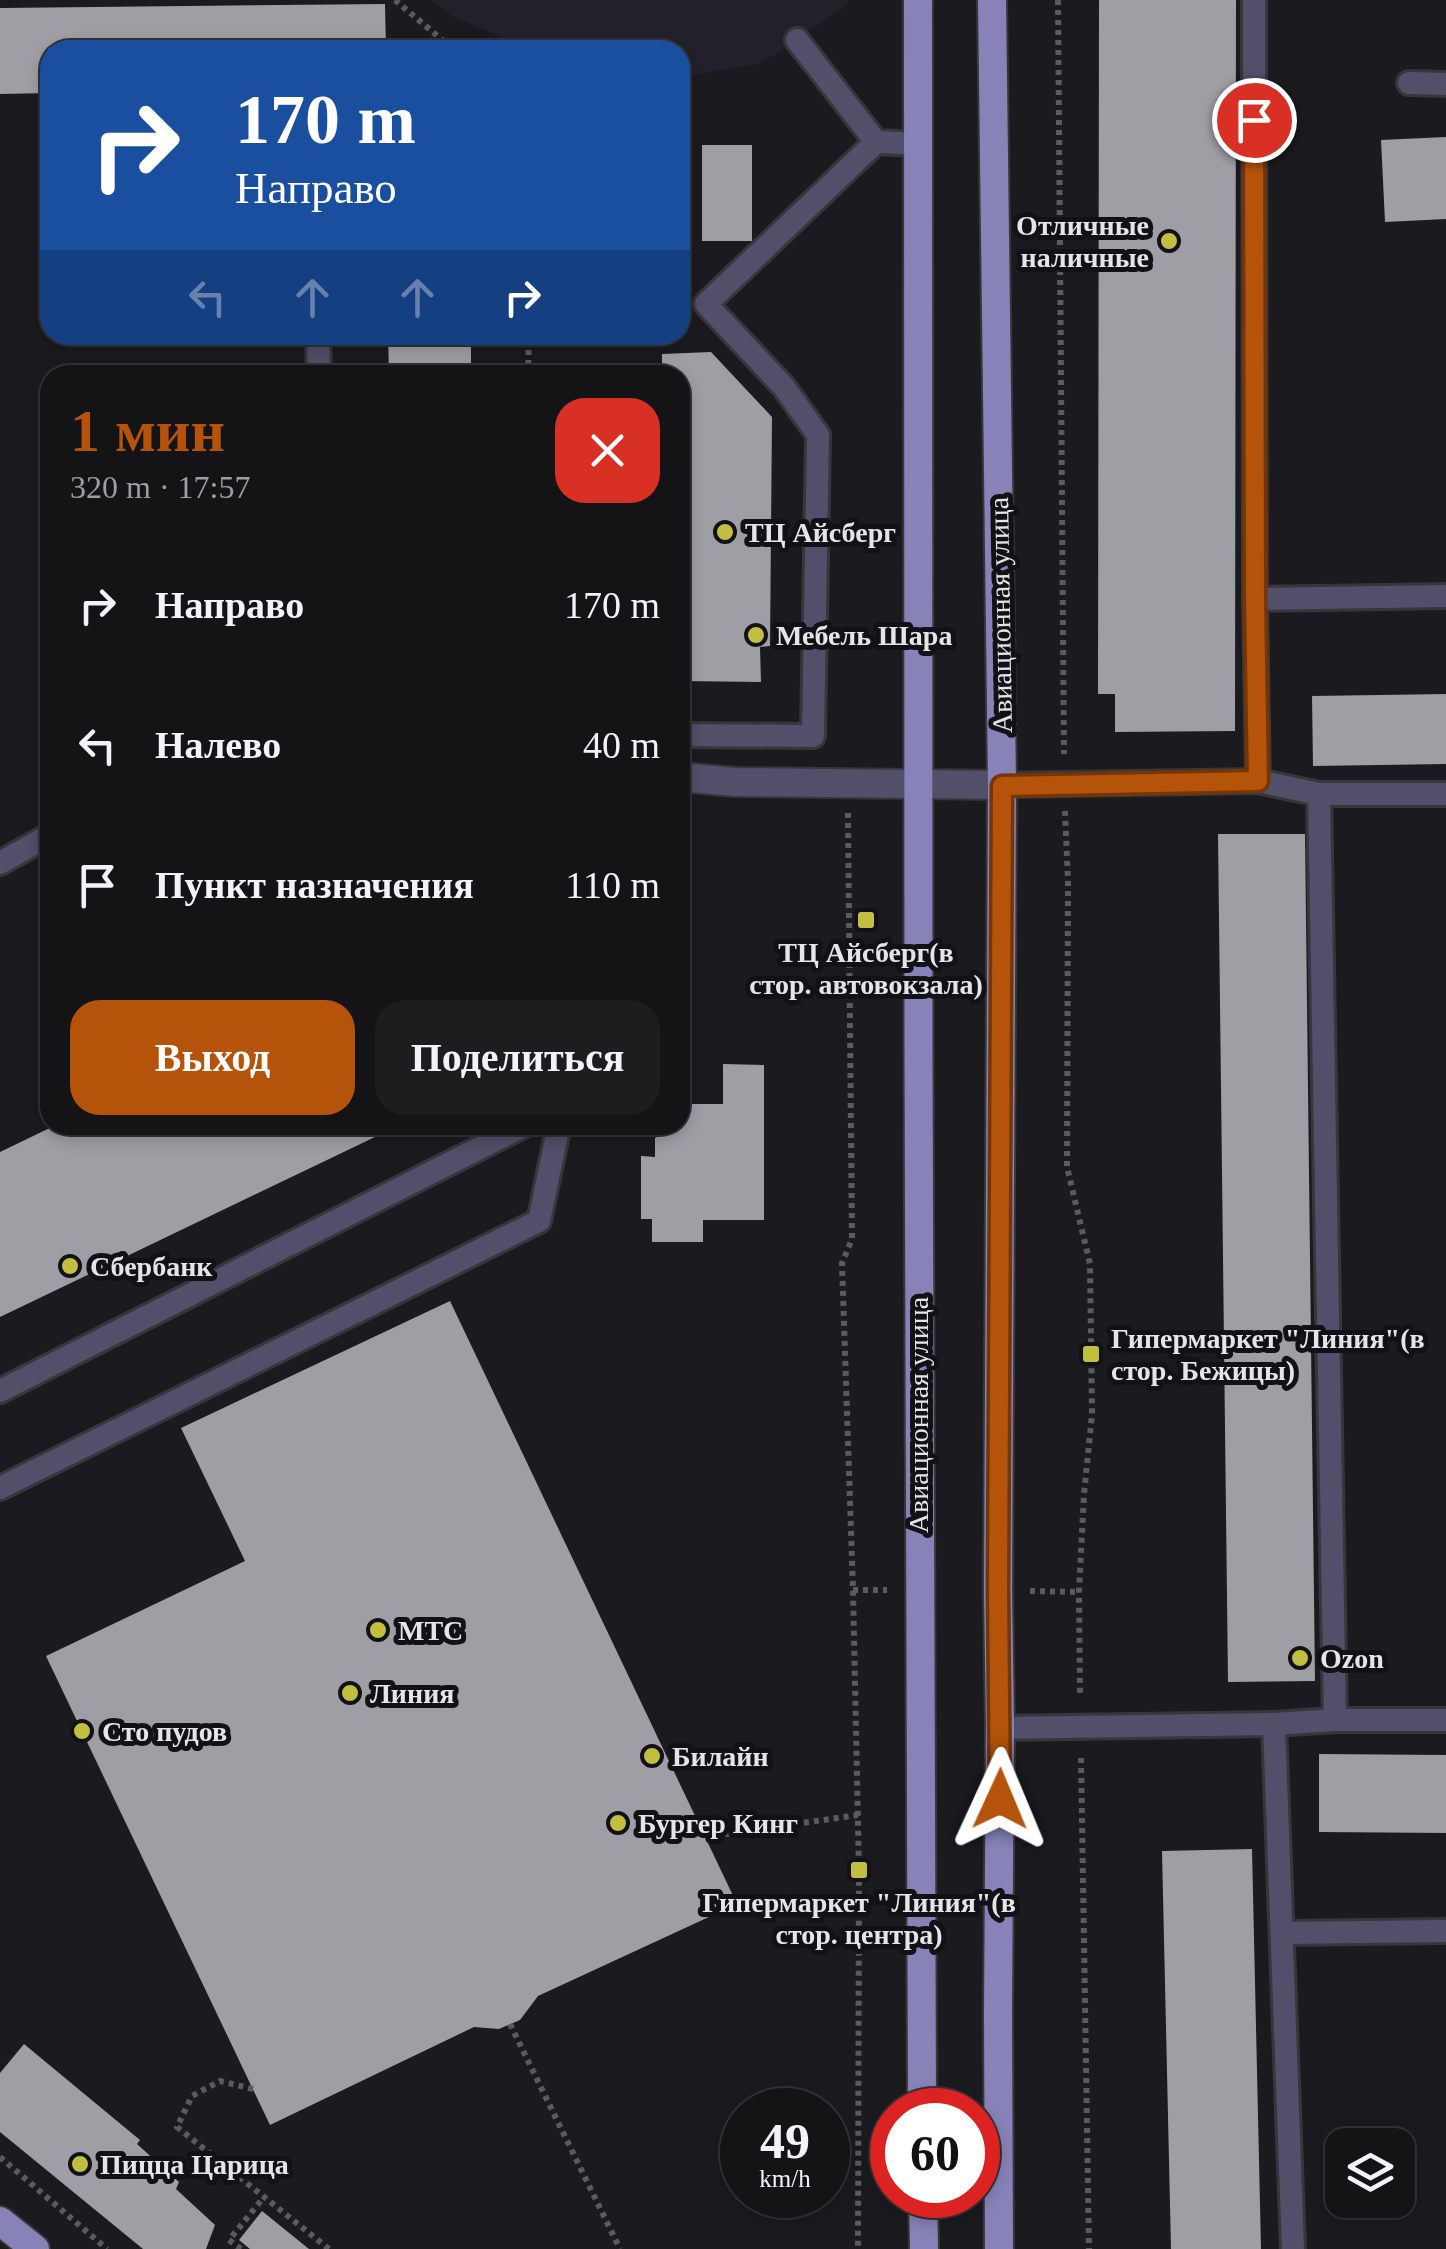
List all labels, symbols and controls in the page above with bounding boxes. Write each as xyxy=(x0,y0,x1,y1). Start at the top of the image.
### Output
pin xyxy=(1212,78,1297,163)
icon: right xyxy=(70,80,200,210)
text: 170 m xyxy=(235,81,416,158)
icon: arrive xyxy=(1227,93,1282,148)
text: Направо xyxy=(235,163,397,213)
place label: Отличные наличные xyxy=(1016,210,1149,273)
marker: Отличные наличные xyxy=(1158,230,1180,252)
icon: left xyxy=(180,270,235,325)
icon: ahead xyxy=(285,270,340,325)
icon: ahead xyxy=(390,270,445,325)
icon: right xyxy=(495,270,550,325)
text: 1 мин xyxy=(70,398,225,464)
button: close xyxy=(555,398,660,503)
text: 320 m · 17:57 xyxy=(70,469,250,505)
street label: Авиационная улица xyxy=(983,496,1018,733)
place label: ТЦ Айсберг xyxy=(745,517,896,548)
marker: ТЦ Айсберг xyxy=(714,521,736,543)
icon: right xyxy=(70,578,125,633)
text: Направо xyxy=(155,584,304,626)
text: 170 m xyxy=(564,584,660,626)
place label: Мебель Шара xyxy=(776,620,952,651)
marker: Мебель Шара xyxy=(745,624,767,646)
icon: left xyxy=(70,718,125,773)
text: Налево xyxy=(155,724,281,766)
text: 40 m xyxy=(583,724,660,766)
icon: arrive xyxy=(70,858,125,913)
text: Пункт назначения xyxy=(155,864,474,906)
text: 110 m xyxy=(565,864,660,906)
marker: ТЦ Айсберг(в стор. автовокзала) xyxy=(855,909,877,931)
place label: ТЦ Айсберг(в стор. автовокзала) xyxy=(749,937,983,1000)
button: Выход xyxy=(70,1000,355,1115)
button: Поделиться xyxy=(375,1000,660,1115)
place label: Сбербанк xyxy=(90,1251,213,1282)
marker: Сбербанк xyxy=(59,1255,81,1277)
street label: Авиационная улица xyxy=(903,1296,934,1533)
place label: Гипермаркет "Линия"(в стор. Бежицы) xyxy=(1111,1323,1425,1386)
marker: Гипермаркет "Линия"(в стор. Бежицы) xyxy=(1080,1343,1102,1365)
place label: МТС xyxy=(398,1615,463,1646)
marker: МТС xyxy=(367,1619,389,1641)
place label: Ozon xyxy=(1320,1643,1384,1674)
marker: Ozon xyxy=(1289,1647,1311,1669)
place label: Линия xyxy=(370,1678,454,1709)
marker: Линия xyxy=(339,1682,361,1704)
place label: Сто пудов xyxy=(102,1716,227,1747)
marker: Сто пудов xyxy=(71,1720,93,1742)
place label: Билайн xyxy=(672,1741,769,1772)
marker: Билайн xyxy=(641,1745,663,1767)
position arrow xyxy=(948,1747,1052,1851)
place label: Бургер Кинг xyxy=(638,1808,798,1839)
marker: Бургер Кинг xyxy=(607,1812,629,1834)
marker: Гипермаркет "Линия"(в стор. центра) xyxy=(848,1859,870,1881)
place label: Гипермаркет "Линия"(в стор. центра) xyxy=(702,1887,1016,1950)
speed limit sign: 60 xyxy=(870,2088,1000,2218)
text: 49 xyxy=(760,2113,810,2169)
map controls xyxy=(1325,2128,1415,2218)
button: layers xyxy=(1325,2128,1415,2218)
place label: Пицца Царица xyxy=(100,2149,289,2180)
marker: Пицца Царица xyxy=(69,2153,91,2175)
text: km/h xyxy=(759,2165,811,2192)

